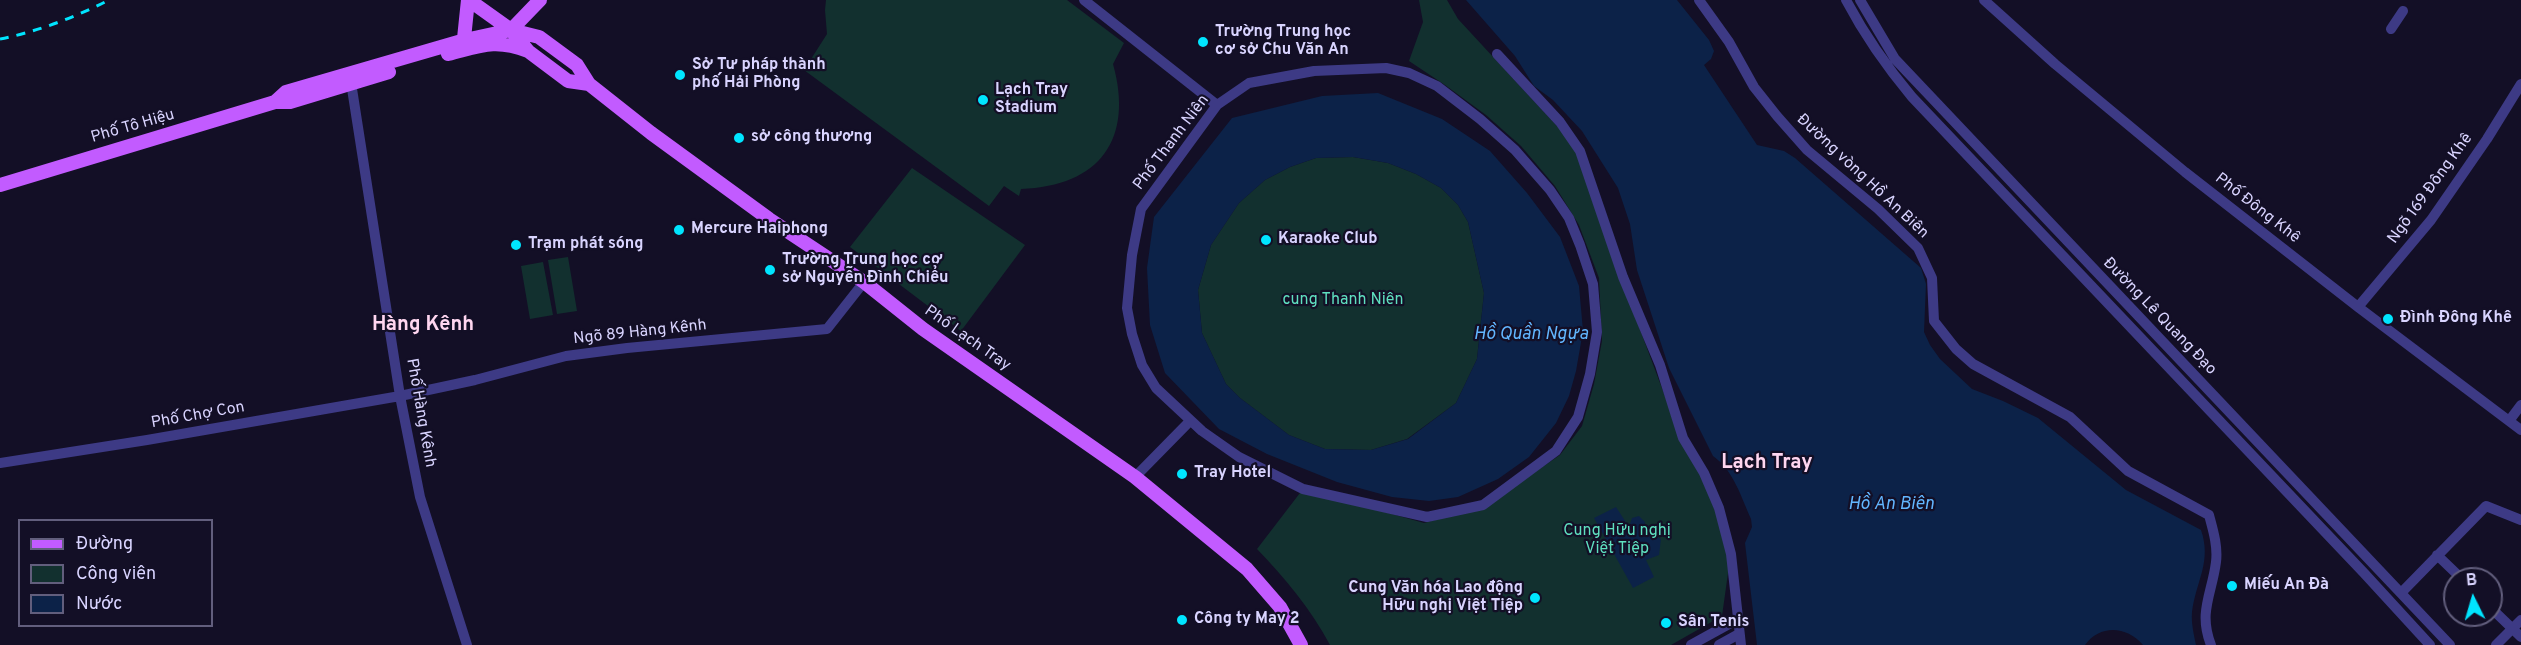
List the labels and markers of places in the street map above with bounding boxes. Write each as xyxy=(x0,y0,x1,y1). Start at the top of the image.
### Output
place label: Trường Trung học cơ sở Chu Văn An xyxy=(1215,23,1351,61)
marker: Trường Trung học cơ sở Chu Văn An xyxy=(1196,35,1210,49)
place label: Sở Tư pháp thành phố Hải Phòng xyxy=(692,56,826,94)
marker: Sở Tư pháp thành phố Hải Phòng xyxy=(673,68,687,82)
place label: Lạch Tray Stadium xyxy=(995,81,1068,119)
marker: Lạch Tray Stadium xyxy=(976,93,990,107)
place label: sở công thương xyxy=(751,128,872,148)
marker: sở công thương xyxy=(732,131,746,145)
place label: Mercure Haiphong xyxy=(691,220,828,240)
marker: Mercure Haiphong xyxy=(672,223,686,237)
place label: Karaoke Club xyxy=(1278,230,1377,250)
marker: Karaoke Club xyxy=(1259,233,1273,247)
place label: Trạm phát sóng xyxy=(528,235,644,255)
marker: Trạm phát sóng xyxy=(509,238,523,252)
place label: Trường Trung học cơ sở Nguyễn Đình Chiểu xyxy=(782,251,949,289)
marker: Trường Trung học cơ sở Nguyễn Đình Chiểu xyxy=(763,263,777,277)
place label: Đình Đông Khê xyxy=(2400,309,2512,329)
marker: Đình Đông Khê xyxy=(2381,312,2395,326)
place label: Tray Hotel xyxy=(1194,464,1271,484)
marker: Tray Hotel xyxy=(1175,467,1189,481)
place label: Miếu An Đà xyxy=(2244,576,2329,596)
place label: Cung Văn hóa Lao động Hữu nghị Việt Tiệp xyxy=(1348,579,1523,617)
marker: Miếu An Đà xyxy=(2225,579,2239,593)
marker: Cung Văn hóa Lao động Hữu nghị Việt Tiệp xyxy=(1528,591,1542,605)
place label: Công ty May 2 xyxy=(1194,610,1300,630)
marker: Công ty May 2 xyxy=(1175,613,1189,627)
place label: Sân Tenis xyxy=(1678,613,1749,633)
marker: Sân Tenis xyxy=(1659,616,1673,630)

